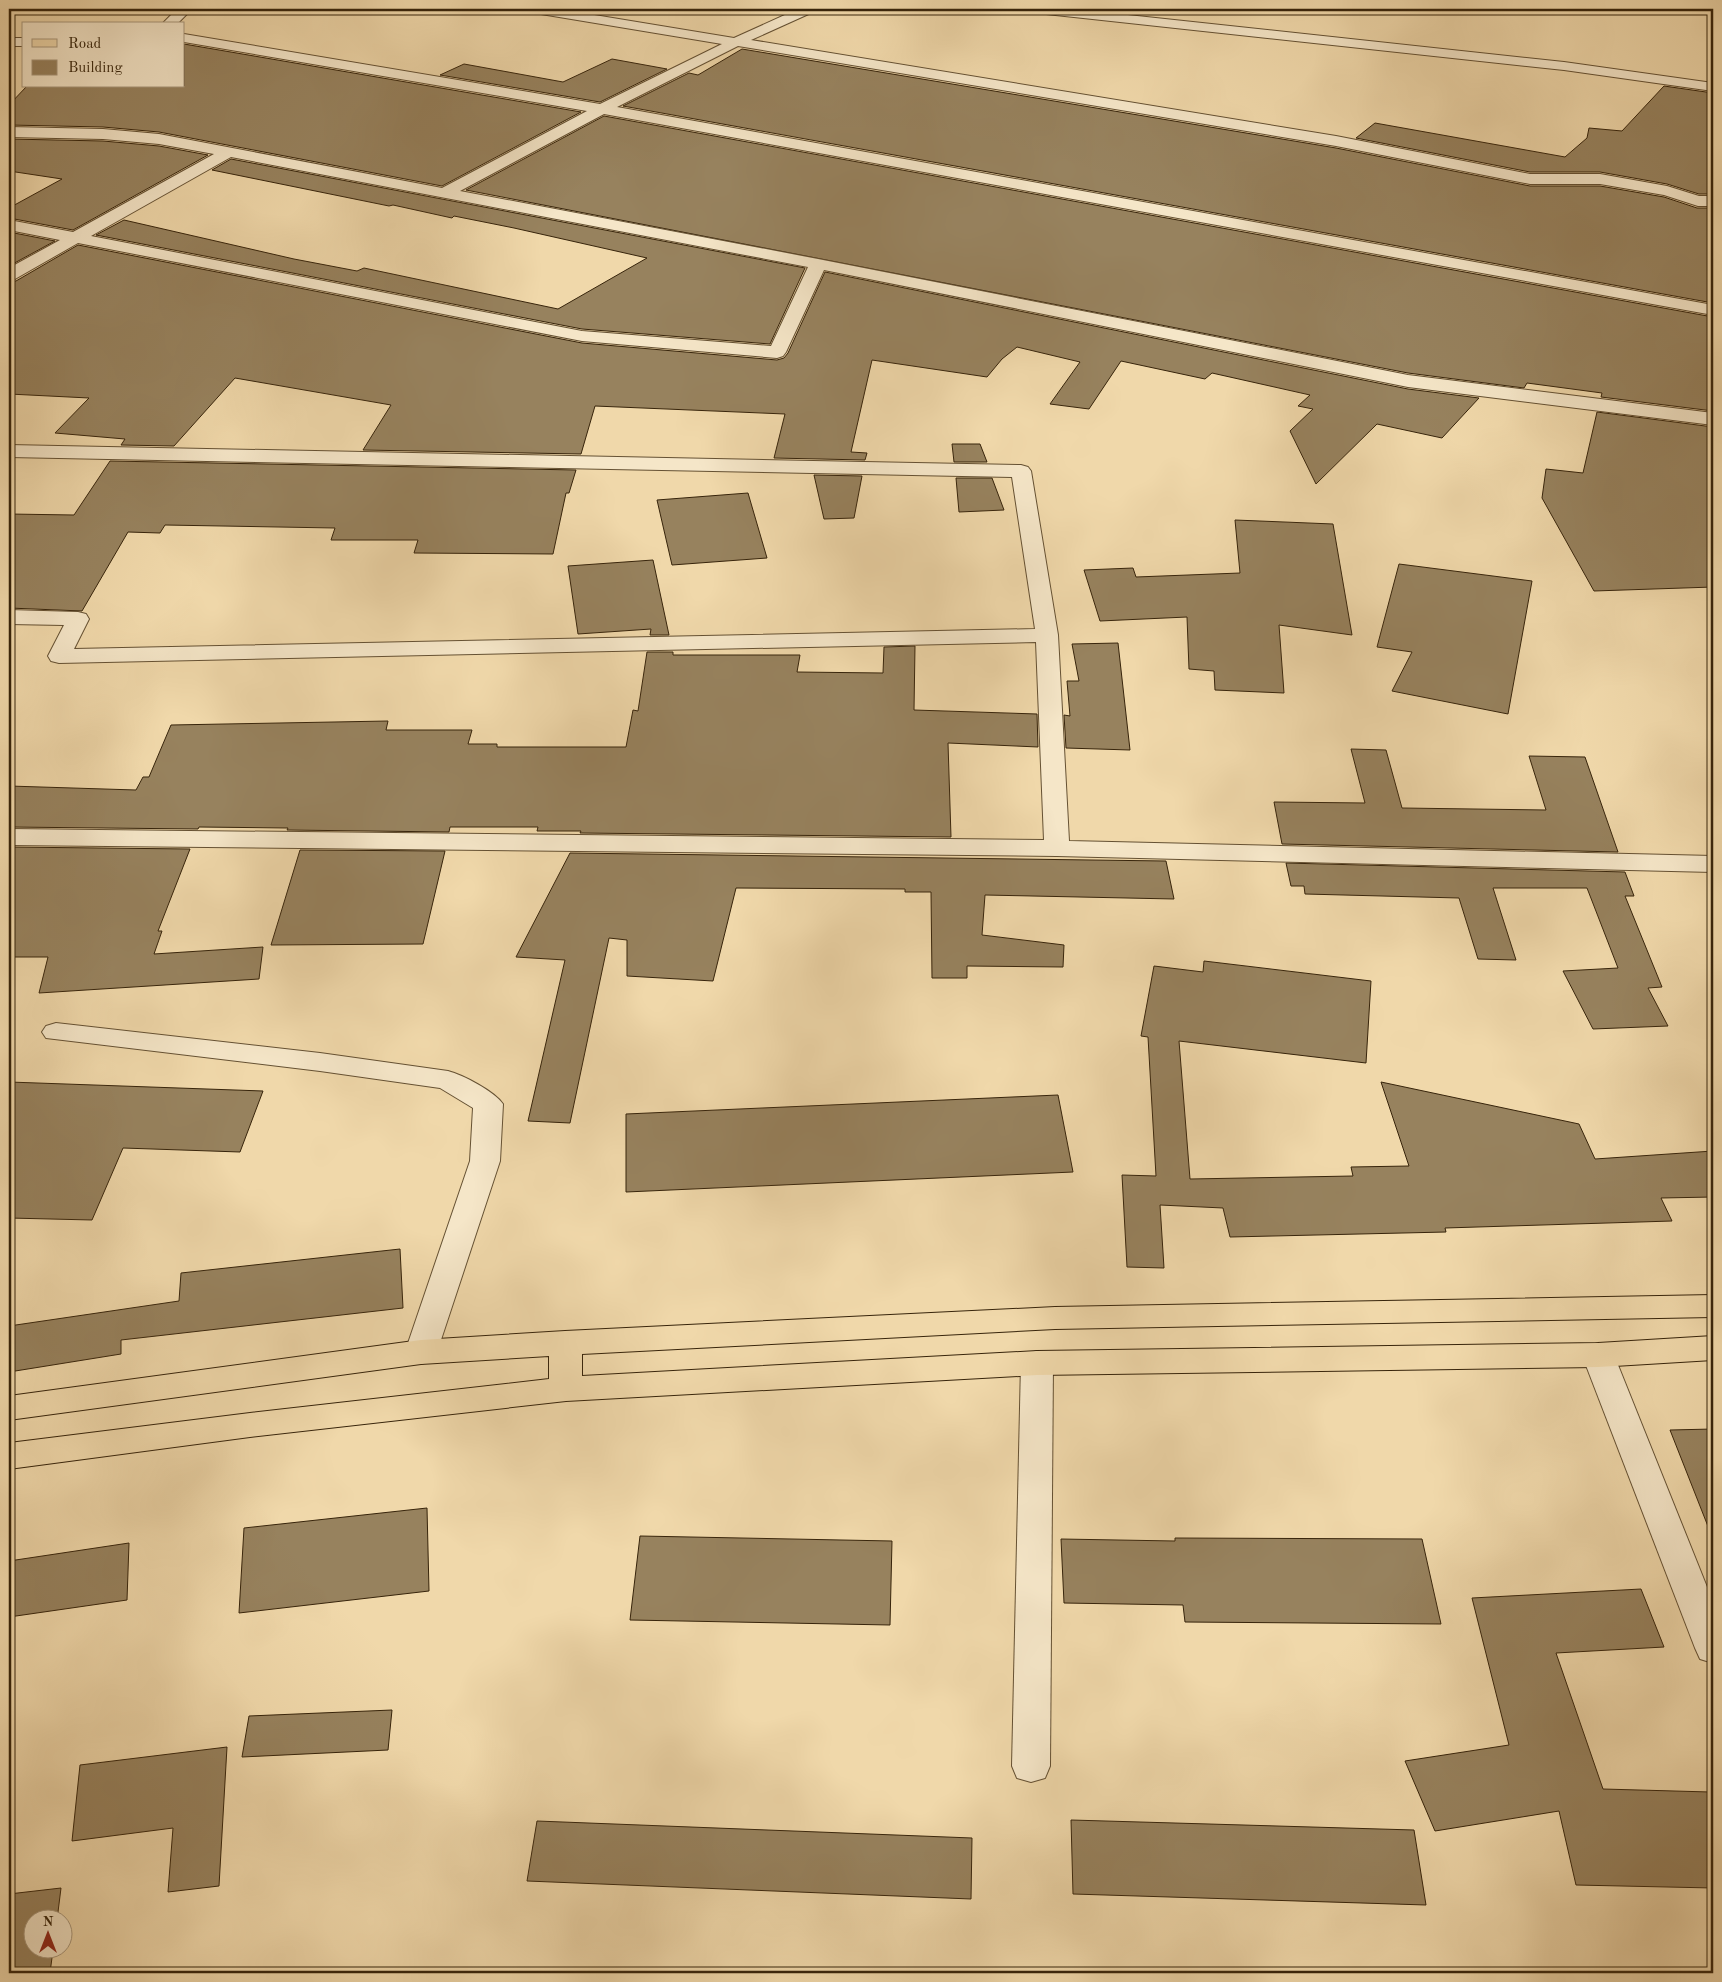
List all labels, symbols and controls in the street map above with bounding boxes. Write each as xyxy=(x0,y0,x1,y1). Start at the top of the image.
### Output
legend xyxy=(22,22,185,88)
text: Road xyxy=(68,37,102,52)
text: Building xyxy=(68,61,123,76)
north arrow xyxy=(22,1910,72,1960)
text: N xyxy=(43,1915,54,1929)

